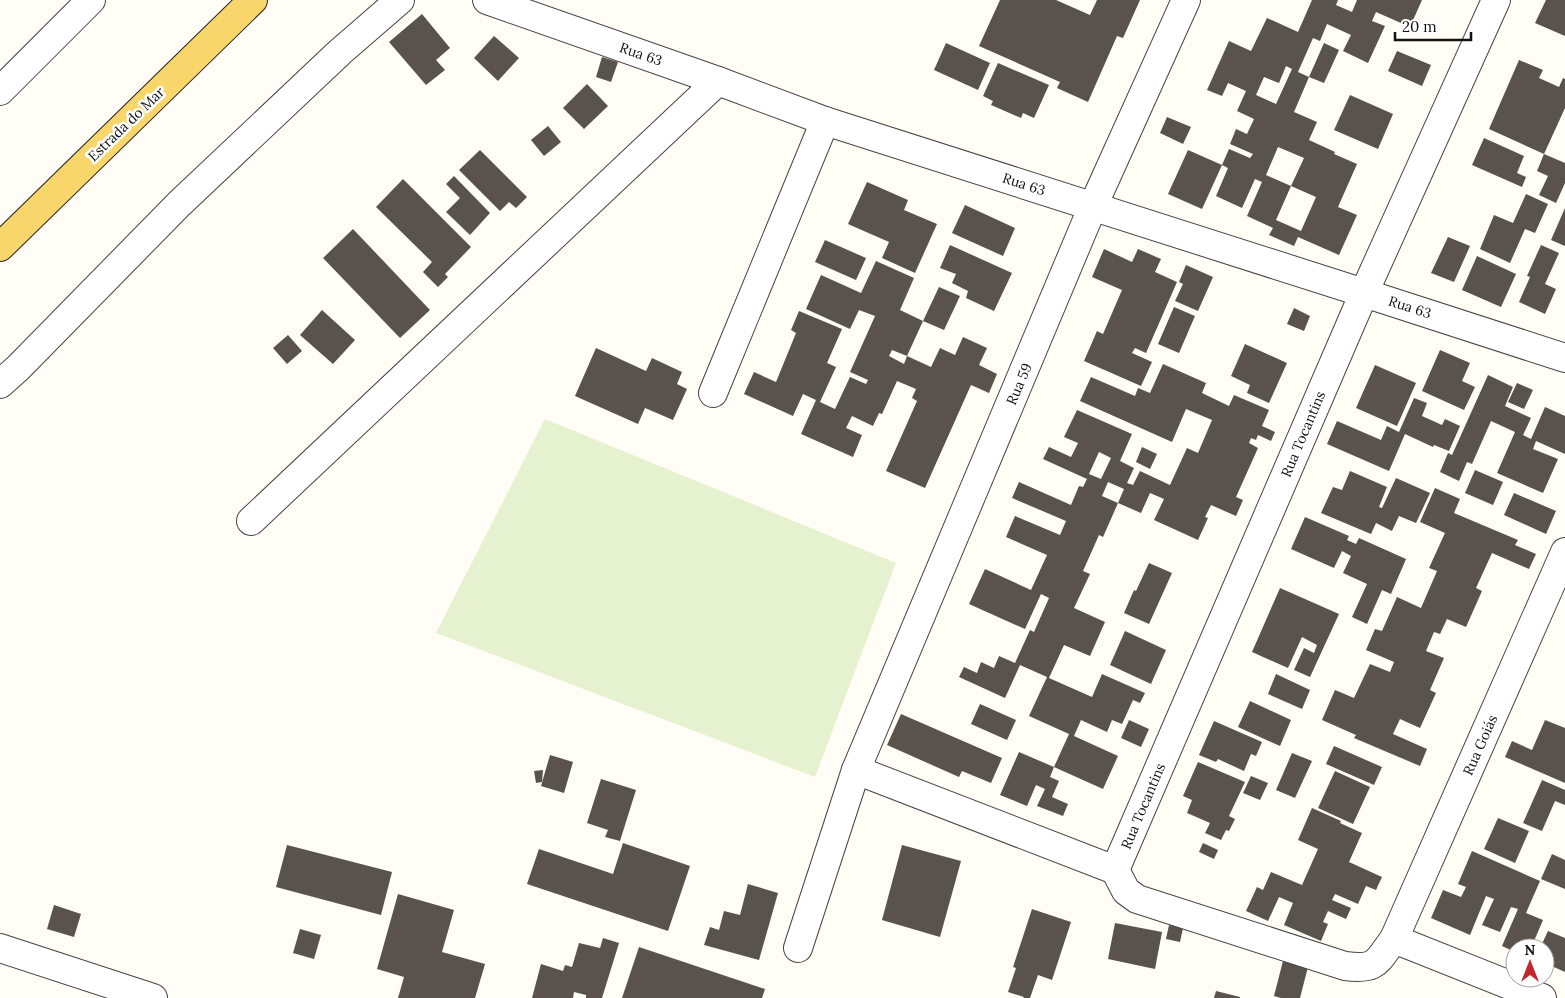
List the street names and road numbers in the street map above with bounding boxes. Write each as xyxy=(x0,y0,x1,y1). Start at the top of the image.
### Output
street label: Rua 63 xyxy=(617,38,665,70)
street label: Estrada do Mar xyxy=(84,83,168,165)
street label: Rua 63 xyxy=(1000,169,1048,199)
street label: Rua 63 xyxy=(1386,292,1434,322)
street label: Rua 59 xyxy=(1002,360,1036,408)
street label: Rua Tocantins xyxy=(1277,388,1329,480)
street label: Rua Goiás xyxy=(1459,712,1501,778)
street label: Rua Tocantins xyxy=(1117,760,1169,852)

